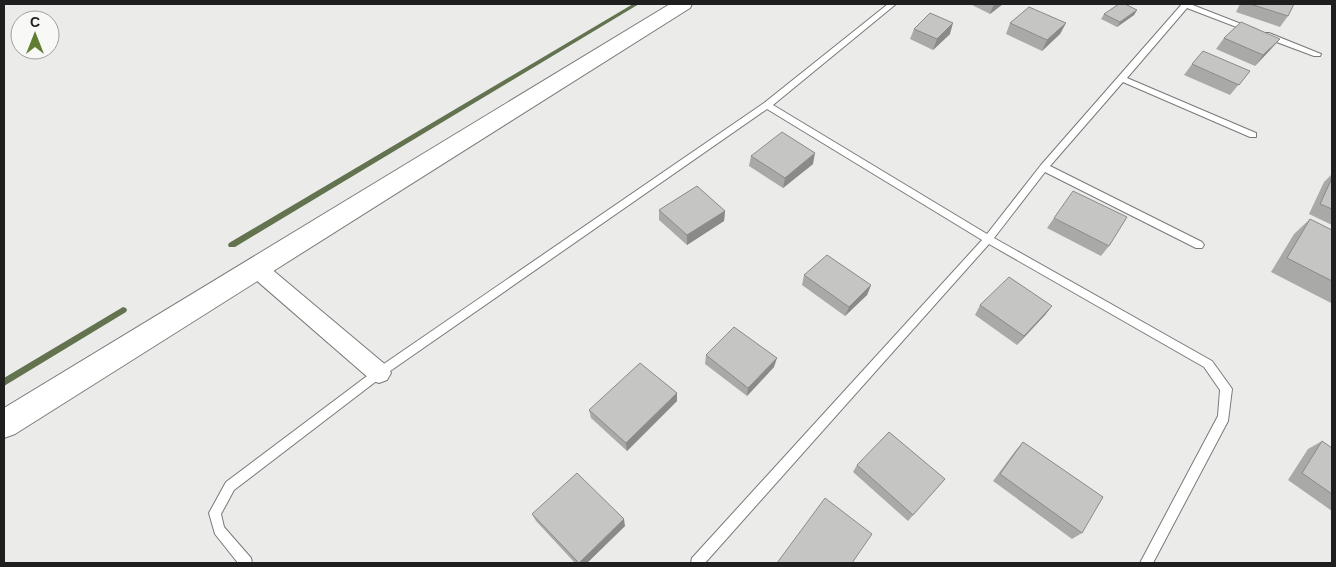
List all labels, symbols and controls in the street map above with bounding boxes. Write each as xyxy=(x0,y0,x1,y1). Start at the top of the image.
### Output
north arrow xyxy=(10,10,60,60)
text: С xyxy=(30,14,40,30)

